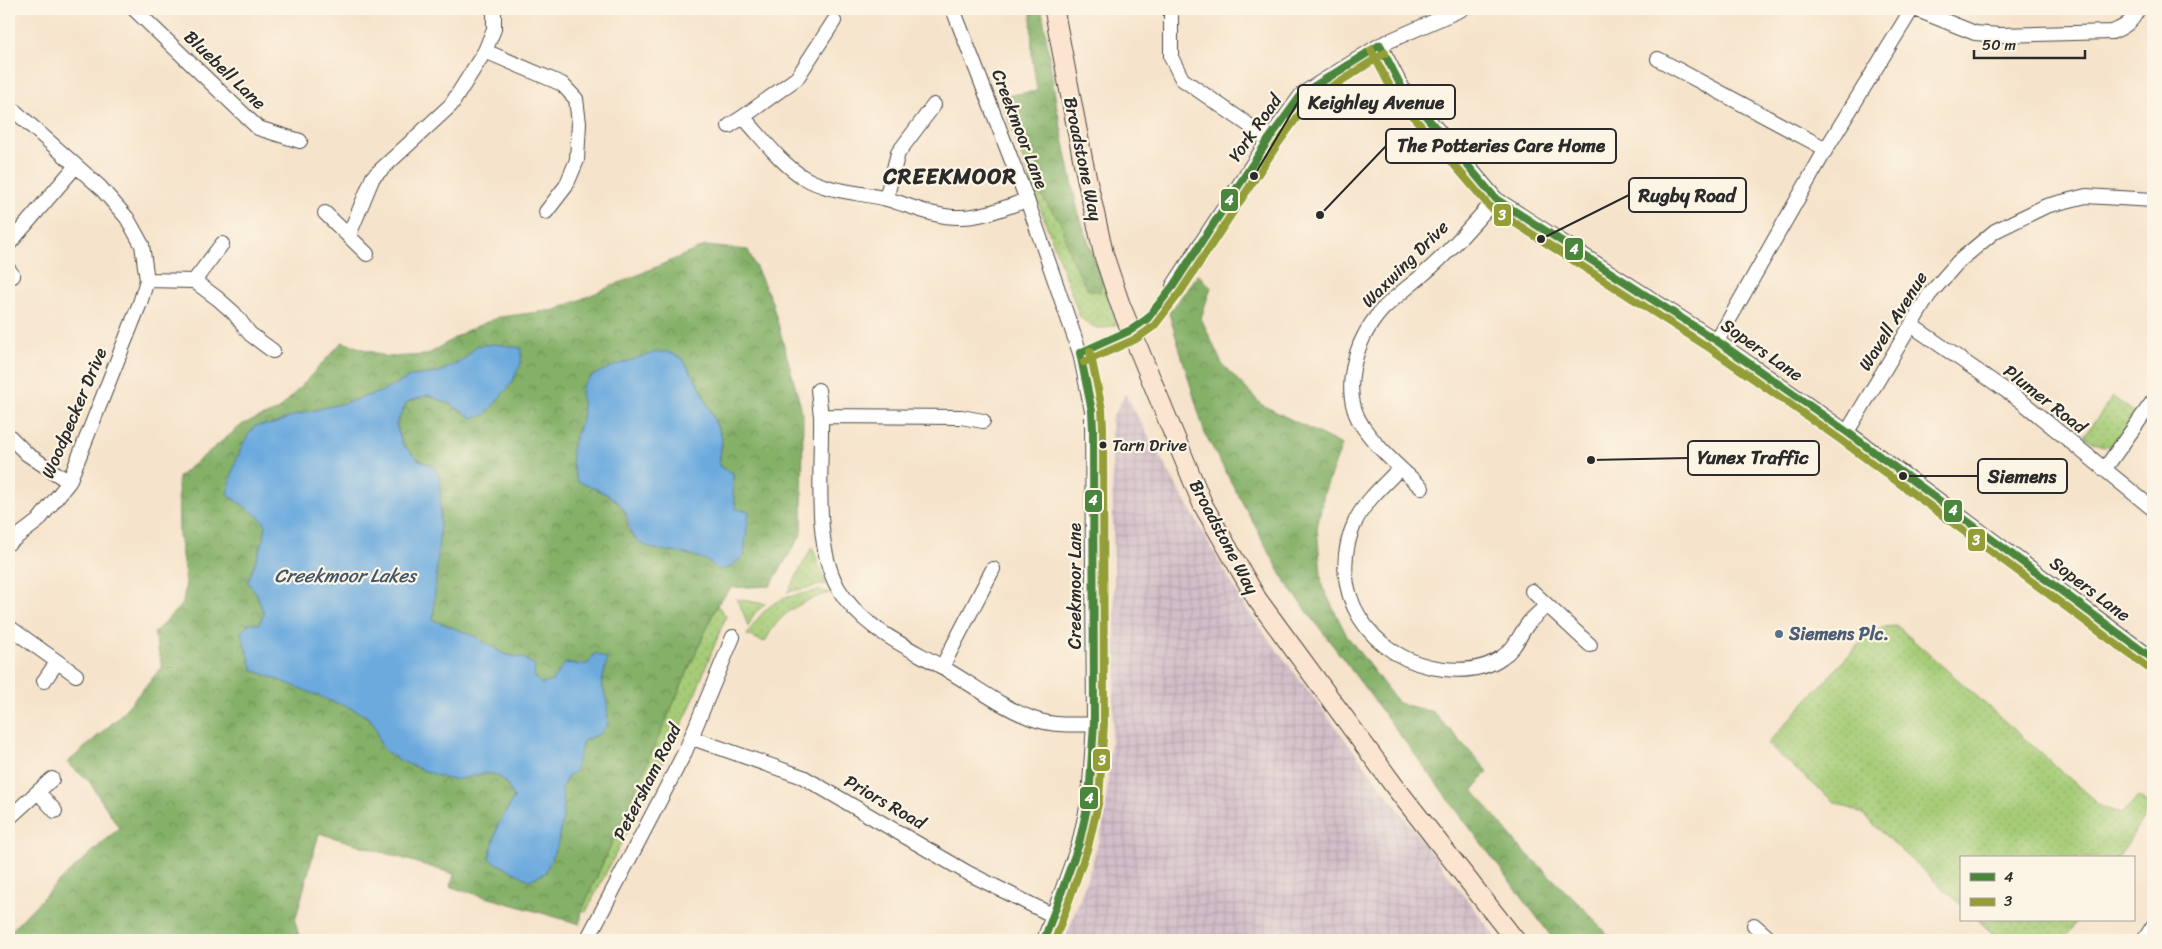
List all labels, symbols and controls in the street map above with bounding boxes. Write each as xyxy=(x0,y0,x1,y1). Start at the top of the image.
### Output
street label: Bluebell Lane xyxy=(176,22,274,118)
scale bar xyxy=(1974,28,2086,60)
text: 50 m xyxy=(1982,32,2017,58)
street label: Creekmoor Lane xyxy=(982,64,1058,194)
callout: Keighley Avenue xyxy=(1298,85,1455,119)
street label: York Road xyxy=(1220,86,1291,169)
text: Keighley Avenue xyxy=(1307,86,1445,119)
street label: Broadstone Way xyxy=(1054,94,1112,225)
callout: The Potteries Care Home xyxy=(1386,129,1616,163)
text: The Potteries Care Home xyxy=(1397,129,1606,162)
district label: CREEKMOOR xyxy=(882,157,1017,196)
callout: Rugby Road xyxy=(1629,178,1746,212)
text: Rugby Road xyxy=(1638,179,1737,212)
line badge: 4 xyxy=(1220,188,1239,212)
text: 4 xyxy=(1224,188,1234,213)
line badge: 3 xyxy=(1493,203,1512,227)
text: 3 xyxy=(1497,203,1506,228)
street label: Waxwing Drive xyxy=(1353,212,1457,316)
line badge: 4 xyxy=(1564,237,1584,261)
text: 4 xyxy=(1569,237,1579,262)
street label: Wavell Avenue xyxy=(1850,265,1936,377)
street label: Sopers Lane xyxy=(1714,310,1810,390)
street label: Woodpecker Drive xyxy=(32,342,116,484)
street label: Plumer Road xyxy=(1996,356,2095,443)
place label: Tarn Drive xyxy=(1112,430,1187,460)
marker: Tarn Drive xyxy=(1098,440,1108,450)
callout: Yunex Traffic xyxy=(1688,441,1819,475)
text: Yunex Traffic xyxy=(1697,441,1809,474)
callout: Siemens xyxy=(1978,459,2067,493)
text: Siemens xyxy=(1987,460,2058,493)
street label: Broadstone Way xyxy=(1180,474,1268,601)
text: 4 xyxy=(1088,488,1098,513)
line badge: 4 xyxy=(1084,489,1103,513)
text: 4 xyxy=(1948,498,1958,523)
line badge: 4 xyxy=(1943,499,1963,523)
street label: Creekmoor Lane xyxy=(1059,523,1091,649)
line badge: 3 xyxy=(1967,528,1986,552)
text: 3 xyxy=(1971,528,1980,553)
street label: Sopers Lane xyxy=(2042,548,2138,630)
water label: Creekmoor Lakes xyxy=(275,559,418,592)
place label: Siemens Plc. xyxy=(1788,618,1889,650)
marker: Siemens Plc. xyxy=(1773,628,1785,640)
street label: Petersham Road xyxy=(604,717,691,846)
line badge: 3 xyxy=(1092,748,1111,772)
text: 3 xyxy=(1097,748,1106,773)
street label: Priors Road xyxy=(838,766,933,839)
line badge: 4 xyxy=(1079,786,1099,810)
text: 4 xyxy=(1084,786,1094,811)
legend xyxy=(1960,856,2134,922)
text: 4 xyxy=(2004,864,2013,890)
text: 3 xyxy=(2004,888,2012,914)

